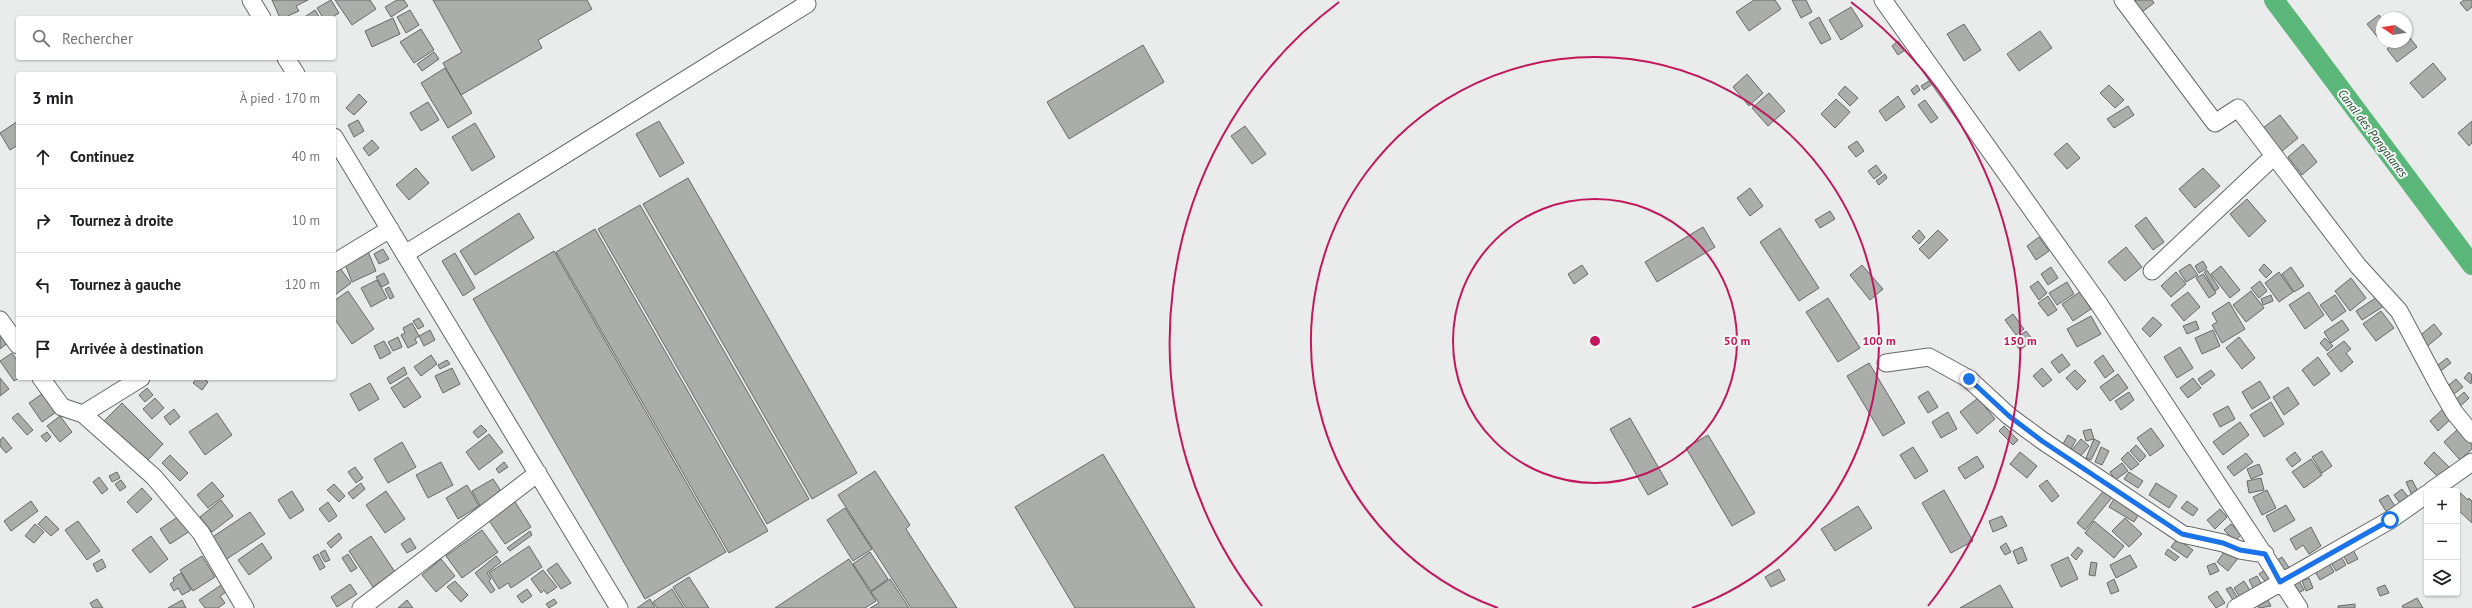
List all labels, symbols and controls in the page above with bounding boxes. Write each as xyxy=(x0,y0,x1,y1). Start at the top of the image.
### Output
north arrow xyxy=(2376,12,2412,48)
search box xyxy=(16,16,336,60)
icon: search xyxy=(30,27,52,49)
text: Rechercher xyxy=(62,29,133,48)
water label: Canal des Pangalanes xyxy=(2335,86,2411,180)
text: 3 min xyxy=(32,87,73,109)
text: À pied · 170 m xyxy=(240,90,320,107)
icon: ahead xyxy=(32,146,54,168)
text: Continuez xyxy=(70,147,134,166)
text: 40 m xyxy=(292,148,320,165)
icon: right xyxy=(32,210,54,232)
text: Tournez à droite xyxy=(70,211,173,230)
text: 10 m xyxy=(292,212,320,229)
icon: left xyxy=(32,274,54,296)
text: Tournez à gauche xyxy=(70,275,181,294)
text: 120 m xyxy=(285,276,320,293)
text: 50 m xyxy=(1724,333,1750,348)
text: 100 m xyxy=(1862,333,1896,348)
text: 150 m xyxy=(2003,333,2037,348)
centre of rings xyxy=(1588,334,1602,348)
icon: arrive xyxy=(32,338,54,360)
text: Arrivée à destination xyxy=(70,339,203,358)
route end xyxy=(1960,370,1978,388)
map controls xyxy=(2424,488,2460,596)
button: + xyxy=(2424,488,2460,524)
route start xyxy=(2381,511,2399,529)
button: − xyxy=(2424,524,2460,560)
button: layers xyxy=(2424,560,2460,596)

